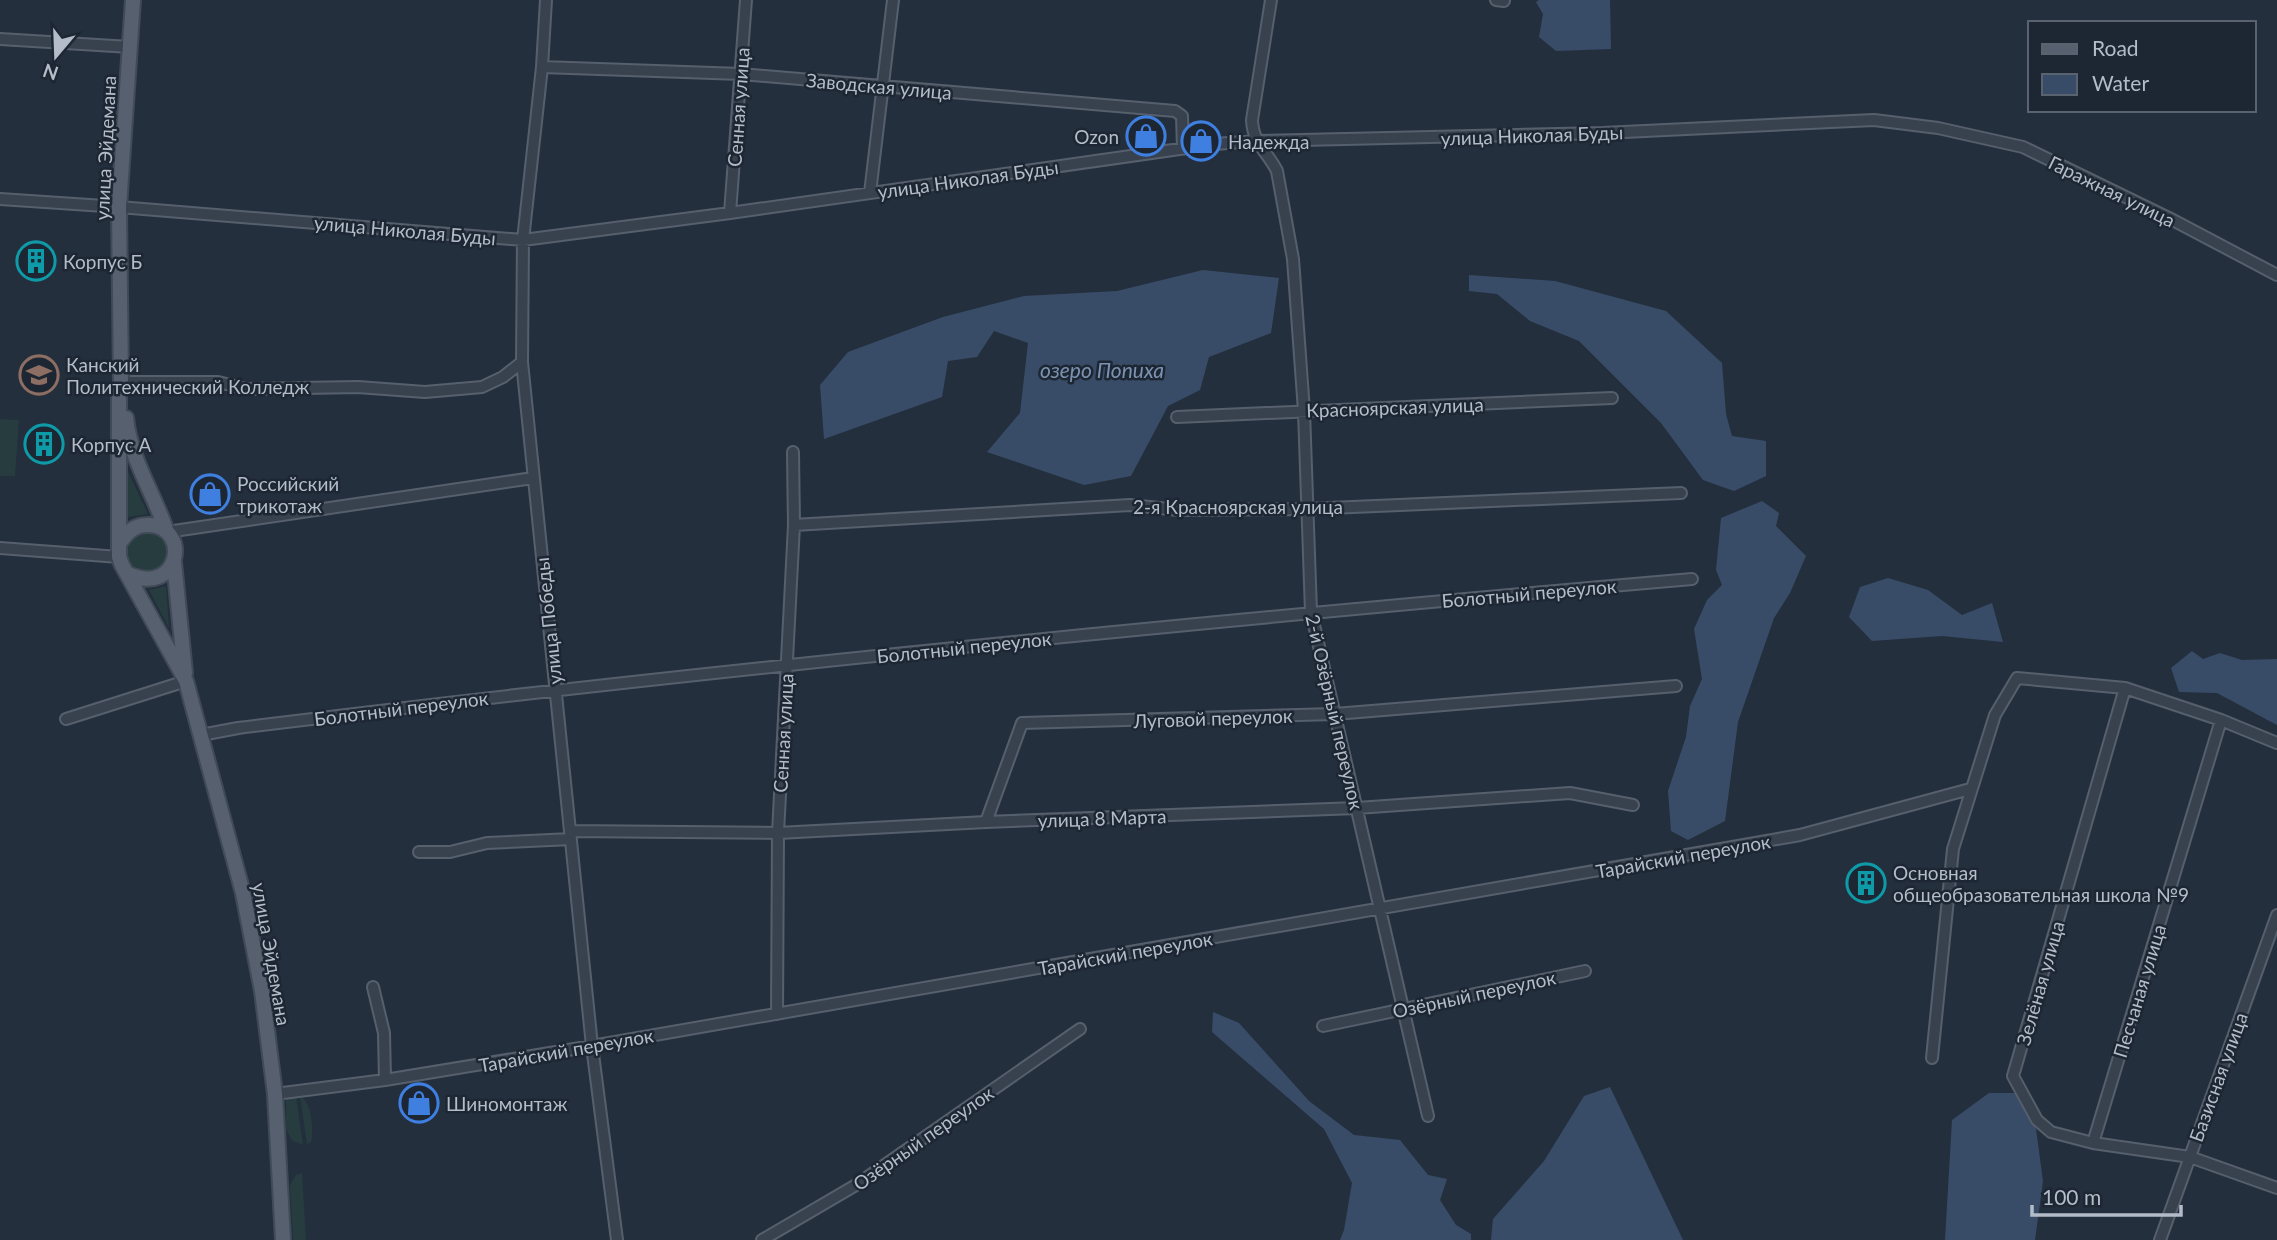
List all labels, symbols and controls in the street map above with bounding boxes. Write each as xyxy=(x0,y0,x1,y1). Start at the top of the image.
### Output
north arrow xyxy=(21,21,91,91)
legend xyxy=(2028,21,2256,112)
text: Road xyxy=(2092,35,2139,60)
street label: Сенная улица xyxy=(722,47,754,167)
text: N xyxy=(40,59,61,86)
street label: Заводская улица xyxy=(805,68,953,104)
text: Water xyxy=(2092,70,2149,95)
street label: улица Эйдемана xyxy=(90,75,120,221)
shop icon: Ozon xyxy=(1125,115,1167,157)
shop icon: Надежда xyxy=(1180,120,1222,162)
street label: улица Николая Буды xyxy=(1440,120,1624,150)
place label: Ozon xyxy=(1074,125,1119,148)
place label: Надежда xyxy=(1228,130,1309,153)
street label: Гаражная улица xyxy=(2045,150,2179,232)
street label: улица Николая Буды xyxy=(876,155,1060,203)
street label: улица Николая Буды xyxy=(313,211,497,249)
building icon: Корпус Б xyxy=(15,240,57,282)
place label: Корпус Б xyxy=(63,250,142,273)
place label: Канский Политехнический Колледж xyxy=(66,353,309,398)
school or university icon: Канский Политехнический Колледж xyxy=(18,354,60,396)
water label: озеро Попиха xyxy=(1040,357,1164,382)
street label: Красноярская улица xyxy=(1306,392,1484,422)
building icon: Корпус А xyxy=(23,423,65,465)
place label: Корпус А xyxy=(71,433,152,456)
place label: Российский трикотаж xyxy=(237,472,339,517)
shop icon: Российский трикотаж xyxy=(189,473,231,515)
street label: 2-я Красноярская улица xyxy=(1133,495,1343,518)
street label: улица Победы xyxy=(530,556,566,686)
street label: Болотный переулок xyxy=(1441,574,1617,612)
street label: 2-й Озёрный переулок xyxy=(1301,612,1369,812)
street label: Болотный переулок xyxy=(876,626,1053,668)
street label: Сенная улица xyxy=(768,673,798,793)
street label: Болотный переулок xyxy=(313,686,490,730)
street label: Луговой переулок xyxy=(1132,704,1293,732)
street label: улица 8 Марта xyxy=(1037,804,1167,832)
street label: Тарайский переулок xyxy=(1594,829,1772,883)
place label: Основная общеобразовательная школа №9 xyxy=(1893,861,2189,906)
building icon: Основная общеобразовательная школа №9 xyxy=(1845,862,1887,904)
street label: улица Эйдемана xyxy=(248,881,296,1027)
street label: Зелёная улица xyxy=(2011,918,2069,1048)
street label: Песчаная улица xyxy=(2108,922,2170,1060)
street label: Тарайский переулок xyxy=(1036,926,1214,980)
street label: Озёрный переулок xyxy=(1390,965,1558,1023)
street label: Базисная улица xyxy=(2184,1009,2252,1145)
street label: Тарайский переулок xyxy=(477,1023,655,1077)
street label: Озёрный переулок xyxy=(848,1081,998,1195)
shop icon: Шиномонтаж xyxy=(398,1082,440,1124)
place label: Шиномонтаж xyxy=(446,1092,568,1115)
scale bar xyxy=(2032,1174,2181,1218)
text: 100 m xyxy=(2042,1184,2101,1209)

